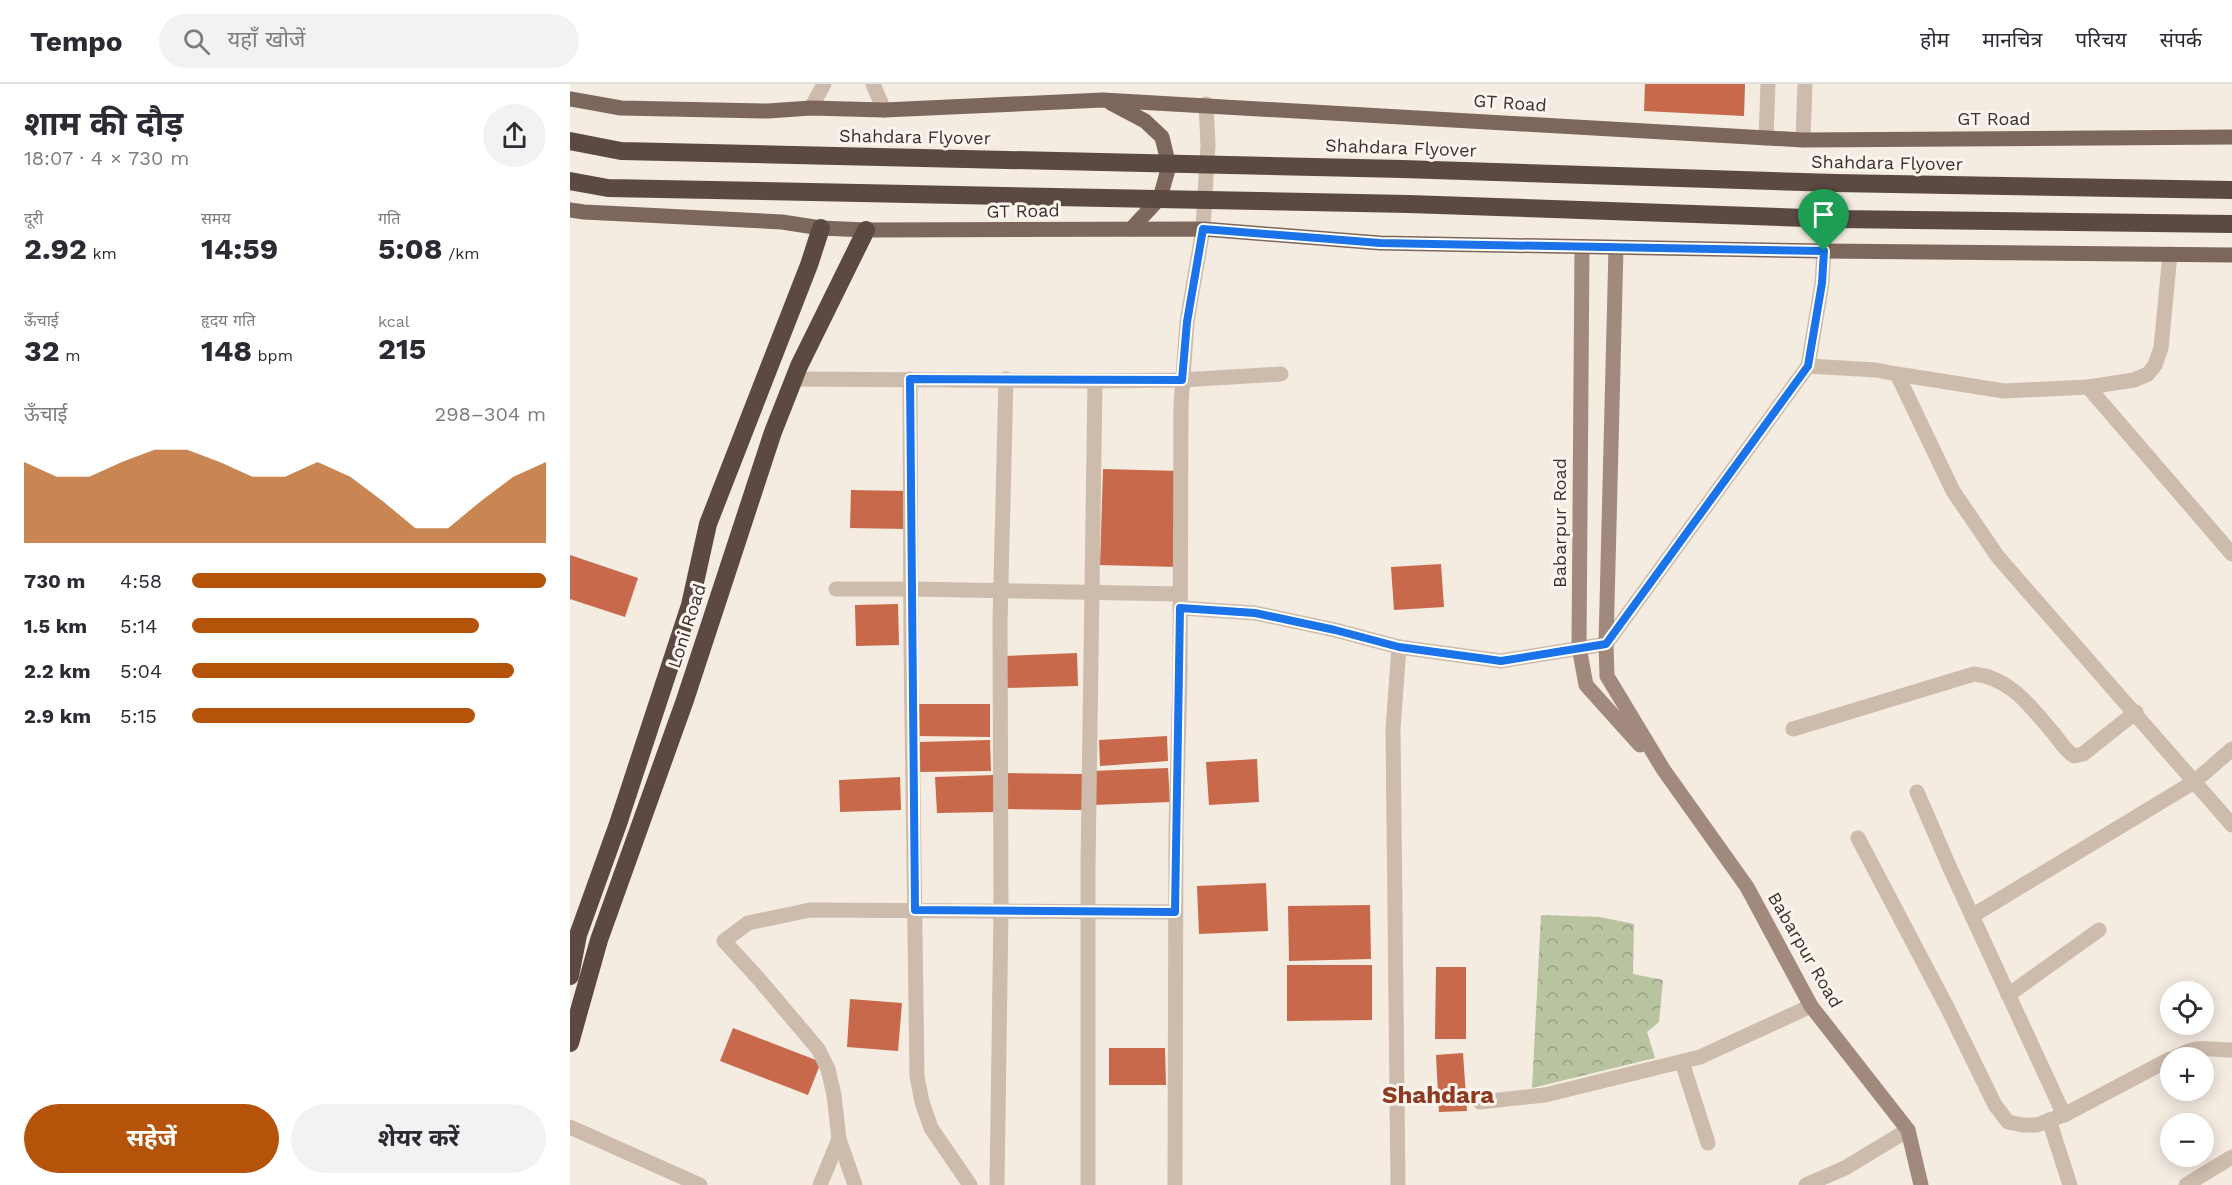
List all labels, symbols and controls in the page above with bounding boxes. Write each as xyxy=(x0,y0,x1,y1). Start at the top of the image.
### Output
search box xyxy=(159,14,579,68)
text: Tempo xyxy=(30,25,123,58)
icon: search xyxy=(180,25,213,58)
text: यहाँ खोजें xyxy=(228,27,305,52)
text: होम xyxy=(1920,27,1949,52)
text: मानचित्र xyxy=(1982,27,2042,52)
text: परिचय xyxy=(2075,27,2127,52)
text: संपर्क xyxy=(2160,27,2202,52)
street label: GT Road xyxy=(1473,89,1547,116)
text: शाम की दौड़ xyxy=(24,104,183,143)
button: share xyxy=(483,104,546,167)
street label: GT Road xyxy=(1957,108,2031,129)
street label: Shahdara Flyover xyxy=(839,125,991,148)
street label: Shahdara Flyover xyxy=(1325,134,1477,161)
text: 18:07 · 4 × 730 m xyxy=(24,146,189,170)
street label: Shahdara Flyover xyxy=(1811,151,1963,174)
pin xyxy=(1798,189,1849,251)
icon: arrive xyxy=(1807,198,1840,231)
street label: GT Road xyxy=(986,199,1060,222)
text: दूरी xyxy=(24,209,43,228)
text: समय xyxy=(201,209,231,228)
text: गति xyxy=(378,209,400,228)
text: 2.92 xyxy=(24,231,87,266)
text: 14:59 xyxy=(201,231,278,266)
text: 5:08 xyxy=(378,231,443,266)
text: km xyxy=(87,244,117,263)
text: /km xyxy=(443,244,479,263)
text: ऊँचाई xyxy=(24,311,59,330)
text: हृदय गति xyxy=(201,311,255,330)
text: kcal xyxy=(378,312,410,331)
text: 215 xyxy=(378,331,426,366)
text: 32 xyxy=(24,333,60,368)
text: 148 xyxy=(201,333,252,368)
text: m xyxy=(60,346,80,365)
text: bpm xyxy=(252,346,293,365)
text: ऊँचाई xyxy=(24,402,67,426)
text: 298–304 m xyxy=(434,402,546,426)
street label: Babarpur Road xyxy=(1549,458,1570,588)
text: 730 m xyxy=(24,569,85,593)
text: 4:58 xyxy=(120,569,162,593)
street label: Loni Road xyxy=(663,581,710,671)
text: 1.5 km xyxy=(24,614,87,638)
text: 5:14 xyxy=(120,614,158,638)
text: 2.2 km xyxy=(24,659,91,683)
text: 5:04 xyxy=(120,659,162,683)
text: 2.9 km xyxy=(24,704,91,728)
text: 5:15 xyxy=(120,704,157,728)
street label: Babarpur Road xyxy=(1764,888,1847,1011)
map controls xyxy=(2160,981,2214,1167)
button: locate xyxy=(2160,981,2214,1035)
button: + xyxy=(2160,1047,2214,1101)
district label: Shahdara xyxy=(1382,1081,1494,1109)
button: सहेजें xyxy=(24,1104,279,1173)
button: शेयर करें xyxy=(291,1104,546,1173)
button: − xyxy=(2160,1113,2214,1167)

